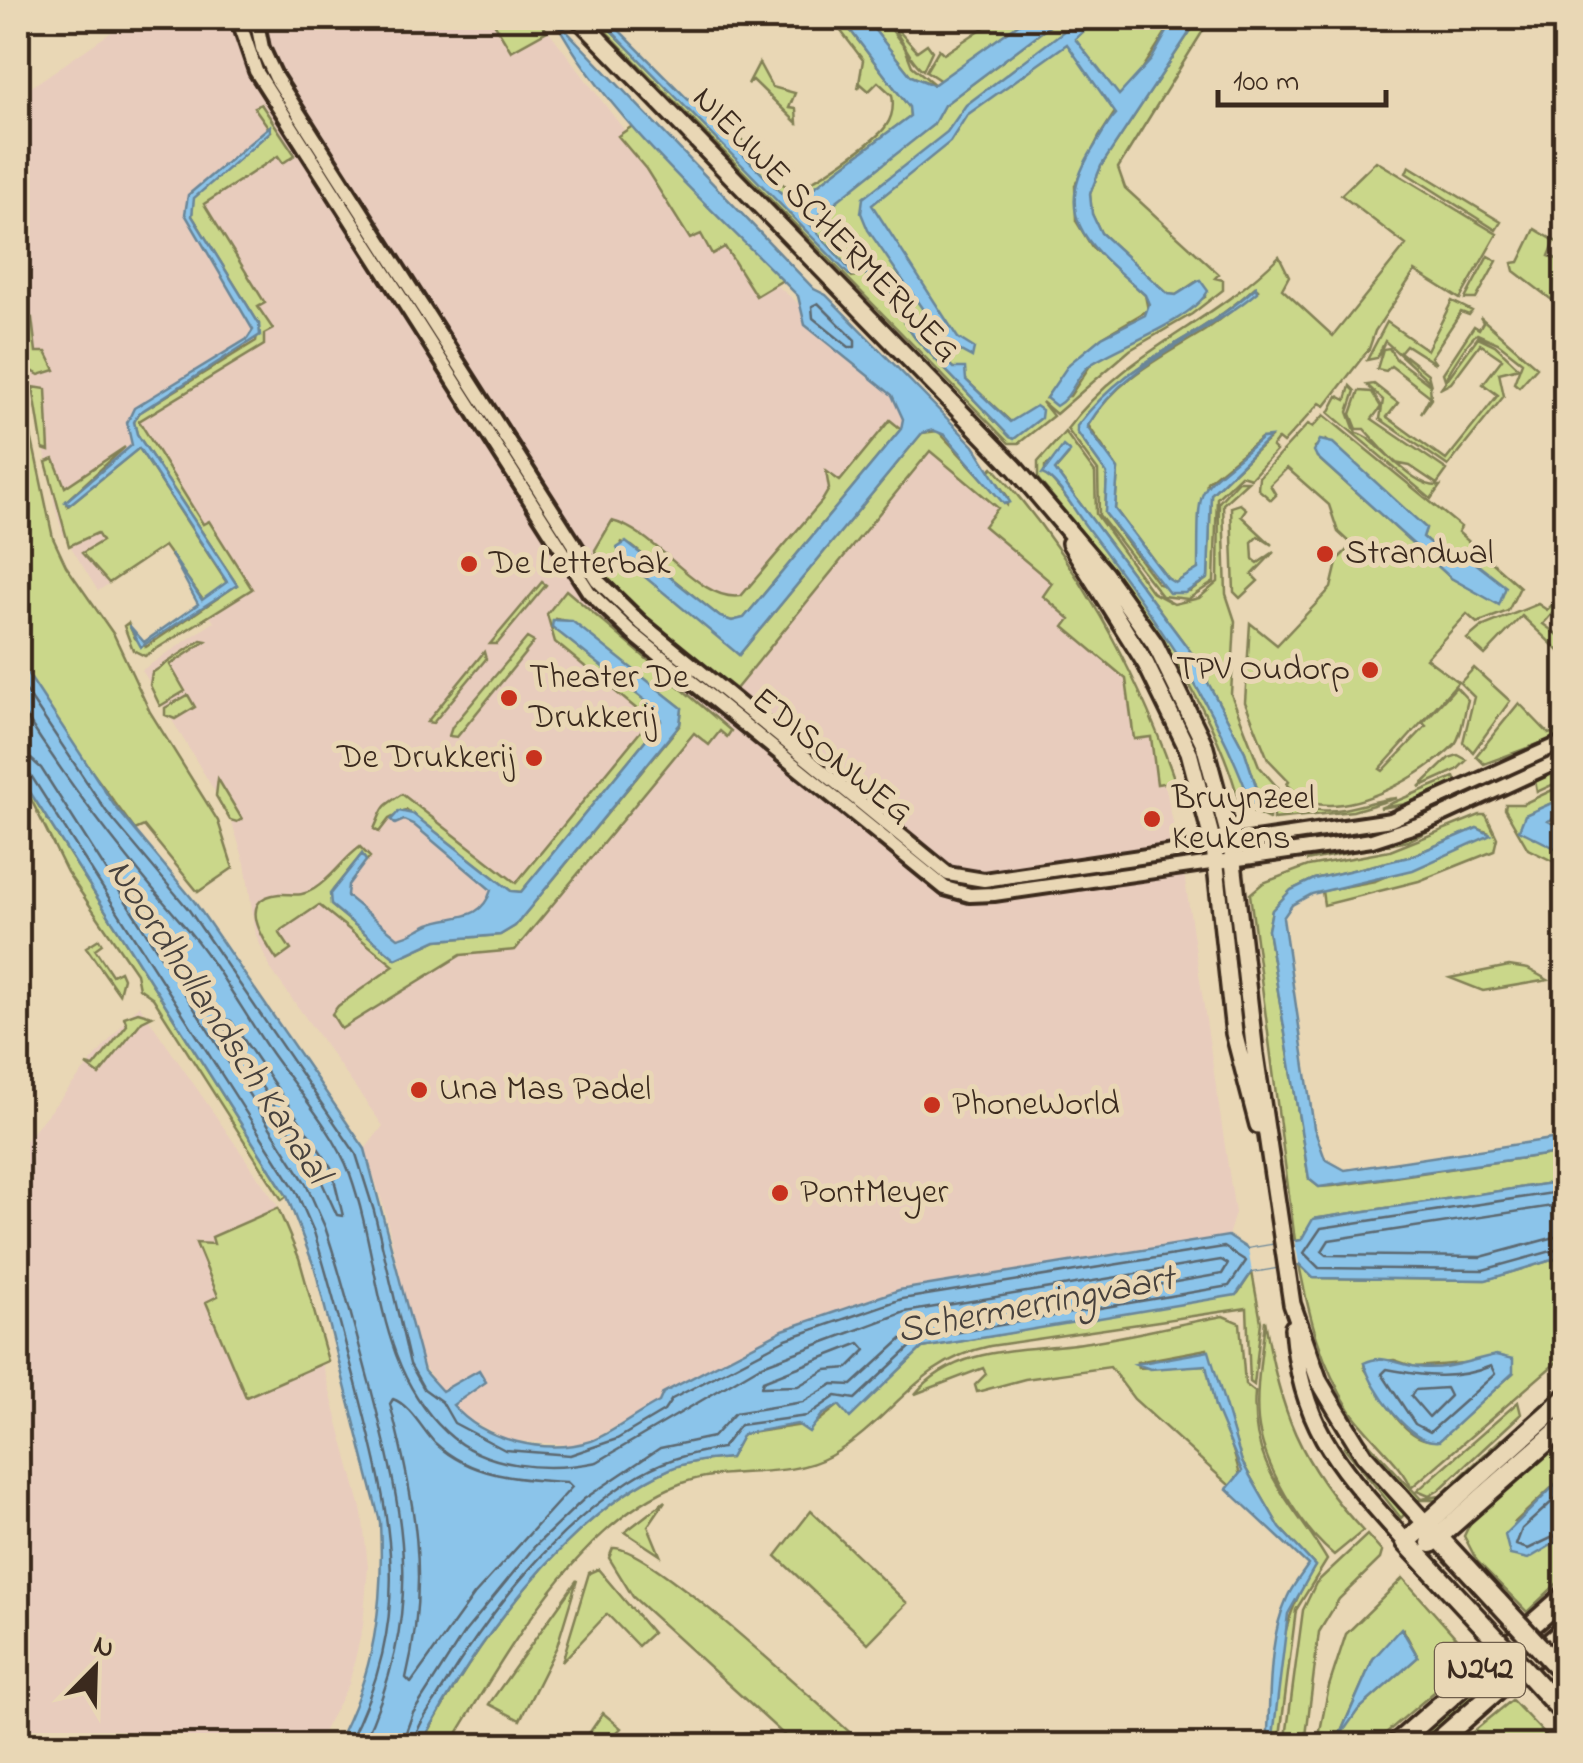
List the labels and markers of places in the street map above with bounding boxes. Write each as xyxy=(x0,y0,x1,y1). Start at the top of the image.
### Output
place label: Strandwal xyxy=(1345,529,1494,580)
place label: De Letterbak xyxy=(488,539,671,590)
marker: Strandwal xyxy=(1314,543,1336,565)
marker: De Letterbak xyxy=(458,553,480,575)
place label: TPV Oudorp xyxy=(1176,645,1350,696)
place label: Theater De Drukkerij xyxy=(528,653,689,744)
marker: TPV Oudorp xyxy=(1359,659,1381,681)
marker: Theater De Drukkerij xyxy=(498,687,520,709)
place label: De Drukkerij xyxy=(336,733,515,784)
marker: De Drukkerij xyxy=(523,747,545,769)
place label: Bruynzeel Keukens xyxy=(1171,774,1315,865)
marker: Bruynzeel Keukens xyxy=(1141,808,1163,830)
place label: Una Mas Padel xyxy=(439,1065,651,1116)
marker: Una Mas Padel xyxy=(408,1079,430,1101)
place label: PhoneWorld xyxy=(952,1080,1120,1131)
marker: PhoneWorld xyxy=(921,1094,943,1116)
place label: PontMeyer xyxy=(800,1168,948,1219)
marker: PontMeyer xyxy=(769,1182,791,1204)

